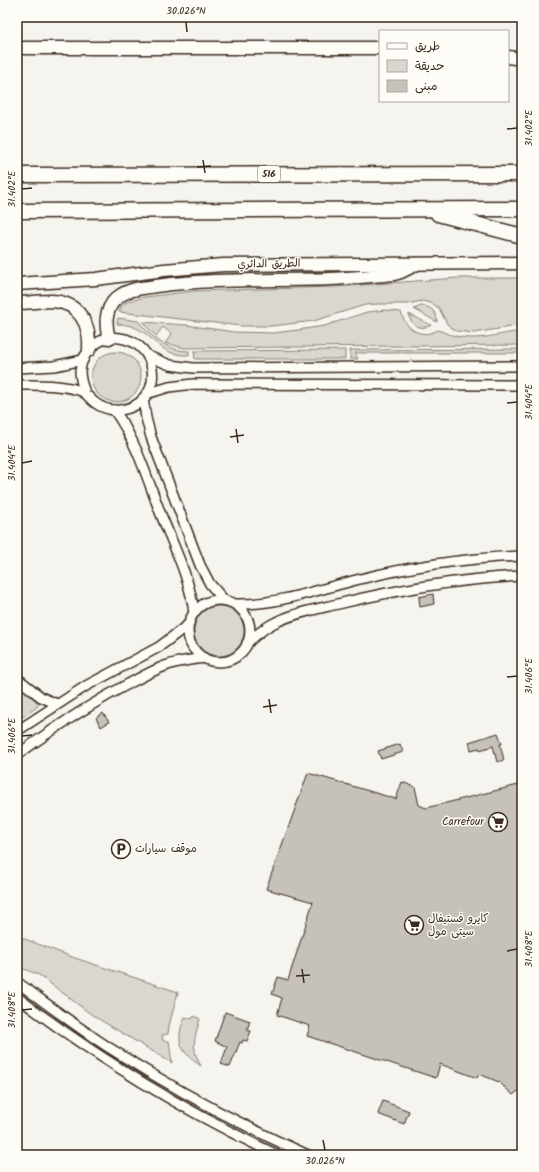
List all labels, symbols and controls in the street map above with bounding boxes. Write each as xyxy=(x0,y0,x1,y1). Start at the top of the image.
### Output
text: 30.026°N xyxy=(166,3,206,19)
legend xyxy=(379,30,509,102)
text: طريق xyxy=(415,37,440,56)
text: حديقة xyxy=(415,57,444,76)
text: مبنى xyxy=(415,77,438,96)
text: 31.402°E xyxy=(521,108,537,146)
road number: 516 xyxy=(258,166,280,182)
text: 31.402°E xyxy=(4,169,20,207)
street label: الطريق الدائري xyxy=(237,254,301,274)
text: 31.404°E xyxy=(521,383,537,420)
text: 31.404°E xyxy=(4,444,20,481)
text: 31.406°E xyxy=(521,657,537,694)
text: 31.406°E xyxy=(4,717,20,754)
supermarket icon: Carrefour xyxy=(487,811,509,833)
place label: Carrefour xyxy=(442,813,485,831)
parking icon: موقف سيارات xyxy=(110,838,132,860)
place label: موقف سيارات xyxy=(135,840,197,858)
place label: كايرو فستيفال سيتى مول xyxy=(428,910,489,941)
supermarket icon: كايرو فستيفال سيتى مول xyxy=(403,914,425,936)
text: 31.408°E xyxy=(521,929,537,968)
text: 31.408°E xyxy=(4,990,20,1029)
text: 30.026°N xyxy=(305,1153,345,1169)

